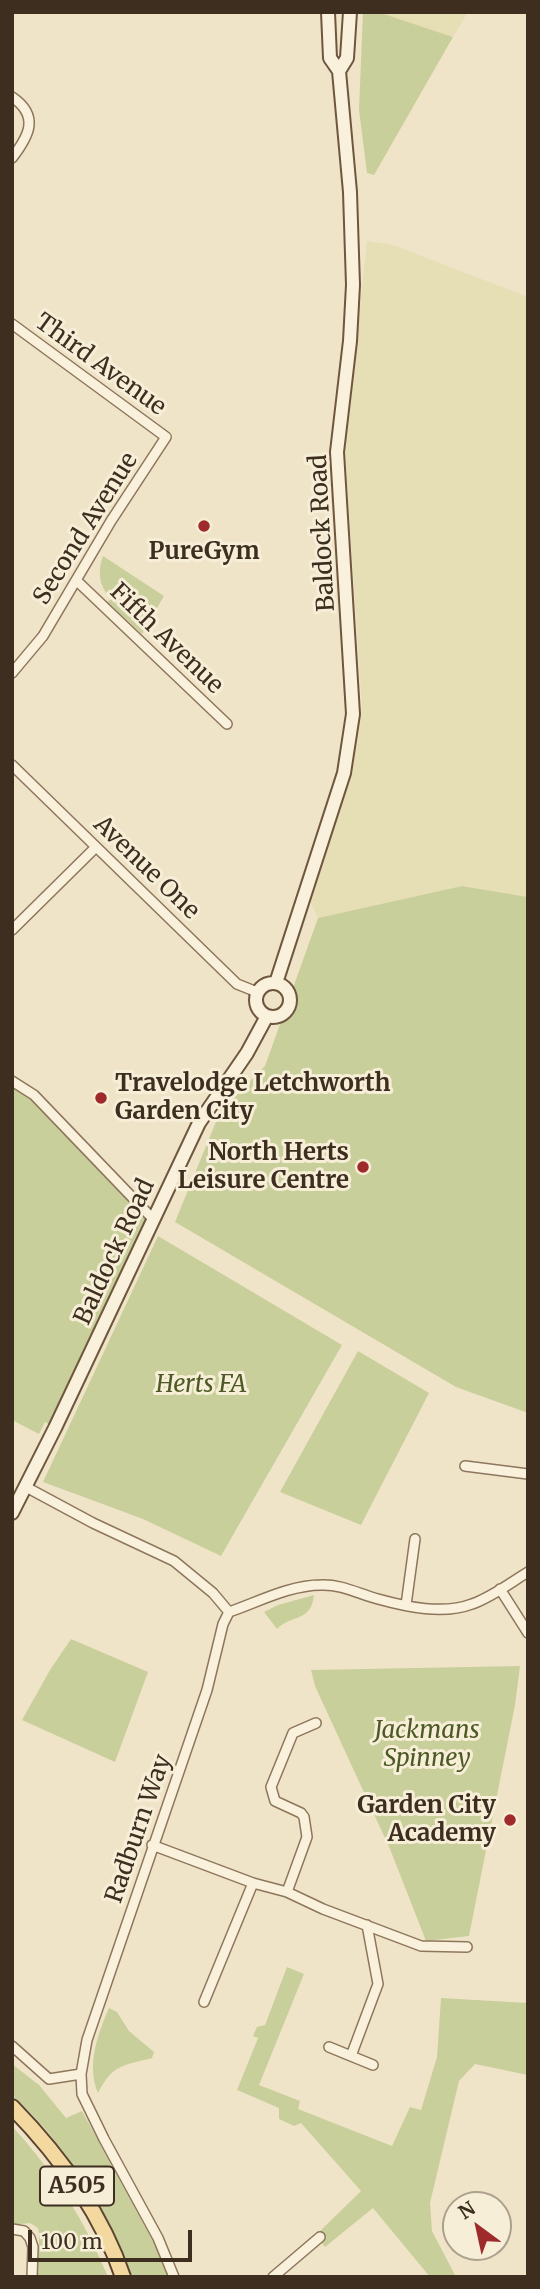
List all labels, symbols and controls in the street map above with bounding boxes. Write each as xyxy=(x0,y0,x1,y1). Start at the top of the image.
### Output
street label: Third Avenue xyxy=(29,308,171,422)
street label: Second Avenue xyxy=(28,448,144,610)
street label: Baldock Road xyxy=(305,454,341,612)
marker: PureGym xyxy=(196,518,212,534)
place label: PureGym xyxy=(148,538,260,566)
street label: Fifth Avenue xyxy=(103,578,229,700)
street label: Avenue One xyxy=(87,810,205,926)
place label: Travelodge Letchworth Garden City xyxy=(115,1070,391,1126)
marker: Travelodge Letchworth Garden City xyxy=(93,1090,109,1106)
place label: North Herts Leisure Centre xyxy=(177,1139,349,1195)
marker: North Herts Leisure Centre xyxy=(355,1159,371,1175)
street label: Baldock Road xyxy=(69,1175,161,1329)
park label: Herts FA xyxy=(156,1371,246,1399)
park label: Jackmans Spinney xyxy=(374,1717,480,1773)
street label: Radburn Way xyxy=(100,1751,178,1907)
place label: Garden City Academy xyxy=(357,1792,496,1848)
marker: Garden City Academy xyxy=(502,1812,518,1828)
road number: A505 xyxy=(40,2166,114,2206)
north arrow xyxy=(442,2191,512,2261)
text: N xyxy=(454,2196,479,2224)
scale bar xyxy=(32,2216,196,2260)
text: 100 m xyxy=(41,2228,103,2255)

